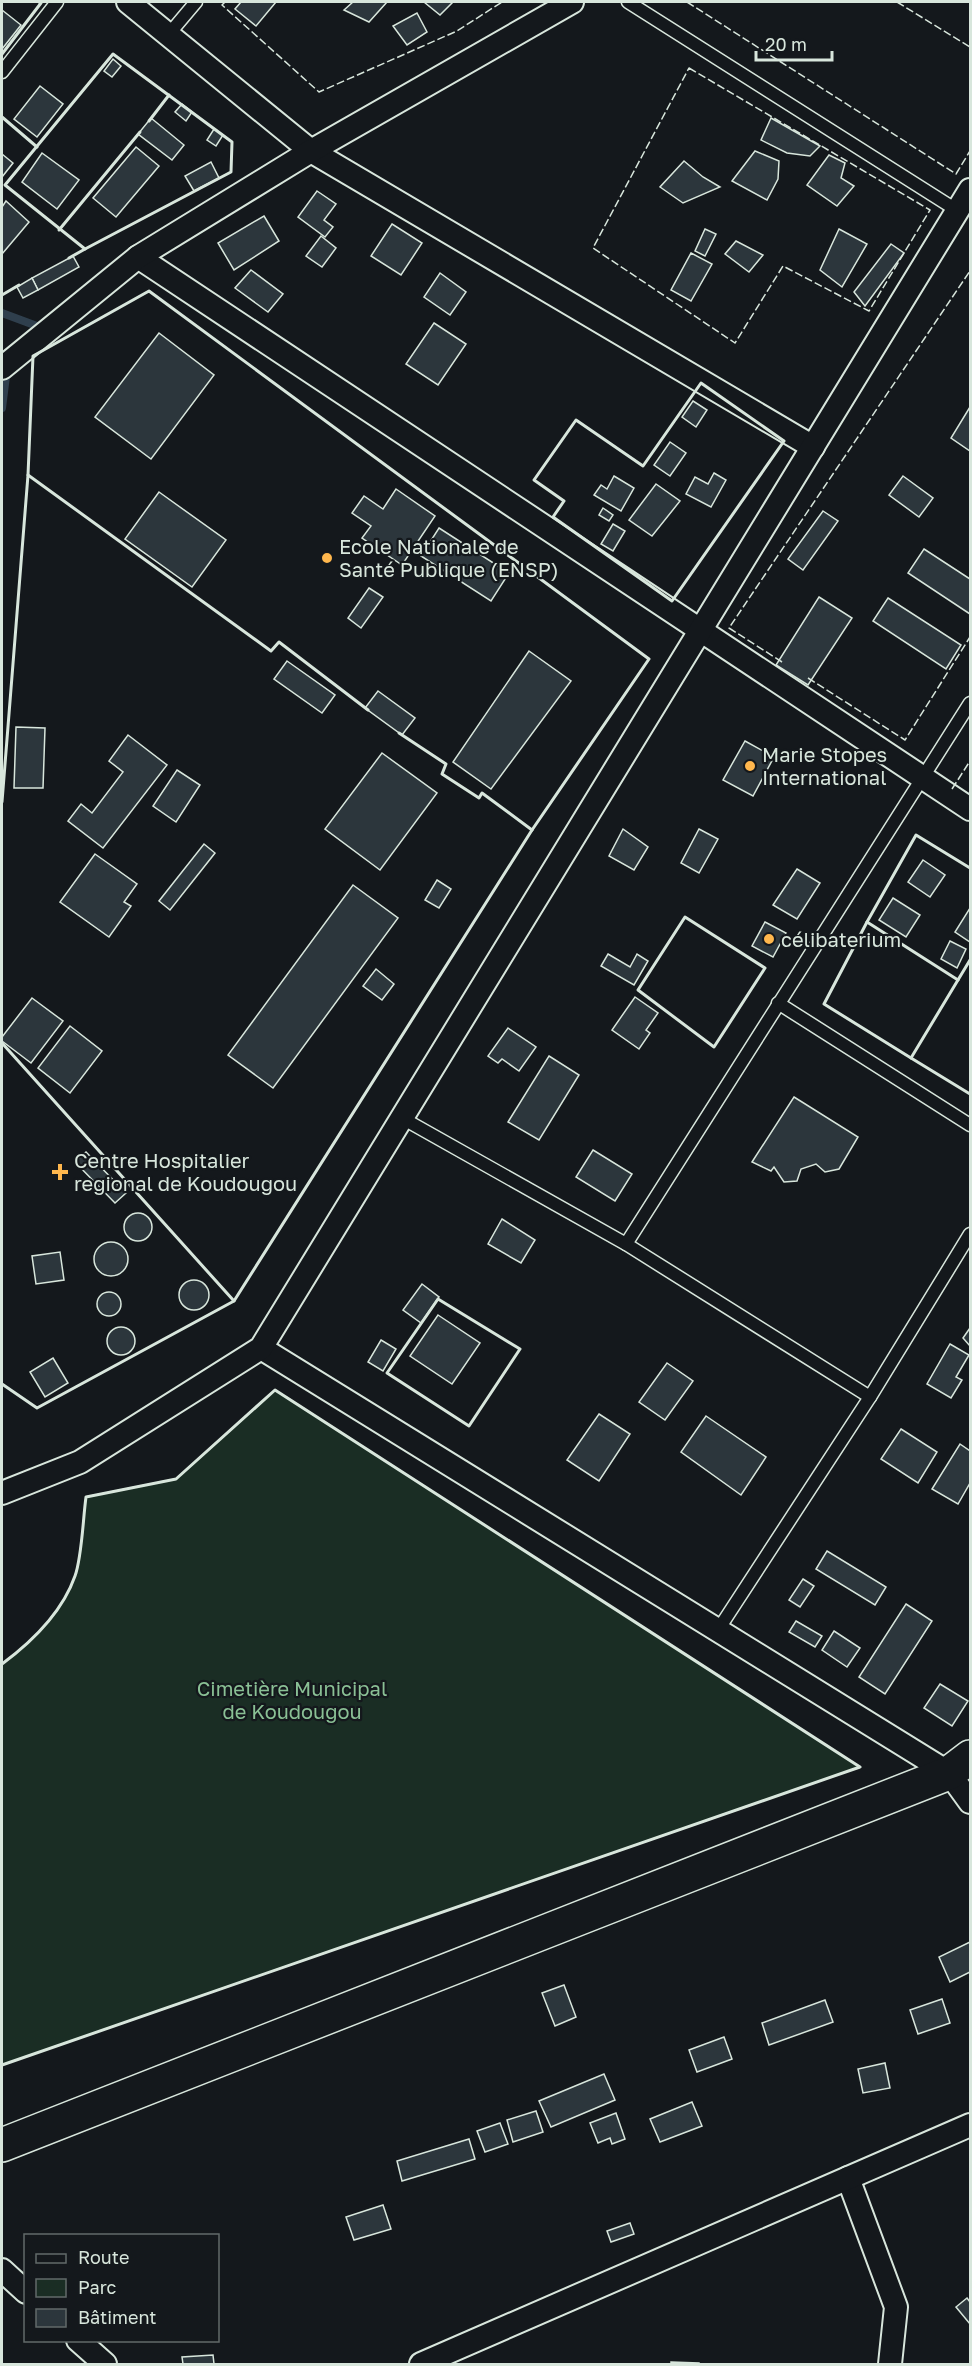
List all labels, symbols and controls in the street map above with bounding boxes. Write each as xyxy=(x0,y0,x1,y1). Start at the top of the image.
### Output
scale bar xyxy=(756,24,832,62)
text: 20 m xyxy=(765,33,807,55)
place label: Ecole Nationale de Santé Publique (ENSP) xyxy=(339,534,559,581)
marker: Ecole Nationale de Santé Publique (ENSP) xyxy=(320,551,334,565)
place label: Marie Stopes International xyxy=(762,742,887,789)
marker: Marie Stopes International xyxy=(743,759,757,773)
place label: célibaterium xyxy=(781,927,901,951)
marker: célibaterium xyxy=(762,932,776,946)
place label: Centre Hospitalier regional de Koudougou xyxy=(74,1148,297,1195)
marker: Centre Hospitalier regional de Koudougou xyxy=(51,1163,69,1181)
park label: Cimetière Municipal de Koudougou xyxy=(197,1676,387,1723)
legend xyxy=(24,2234,219,2342)
text: Route xyxy=(78,2246,129,2268)
text: Parc xyxy=(78,2276,117,2298)
text: Bâtiment xyxy=(78,2306,157,2328)

